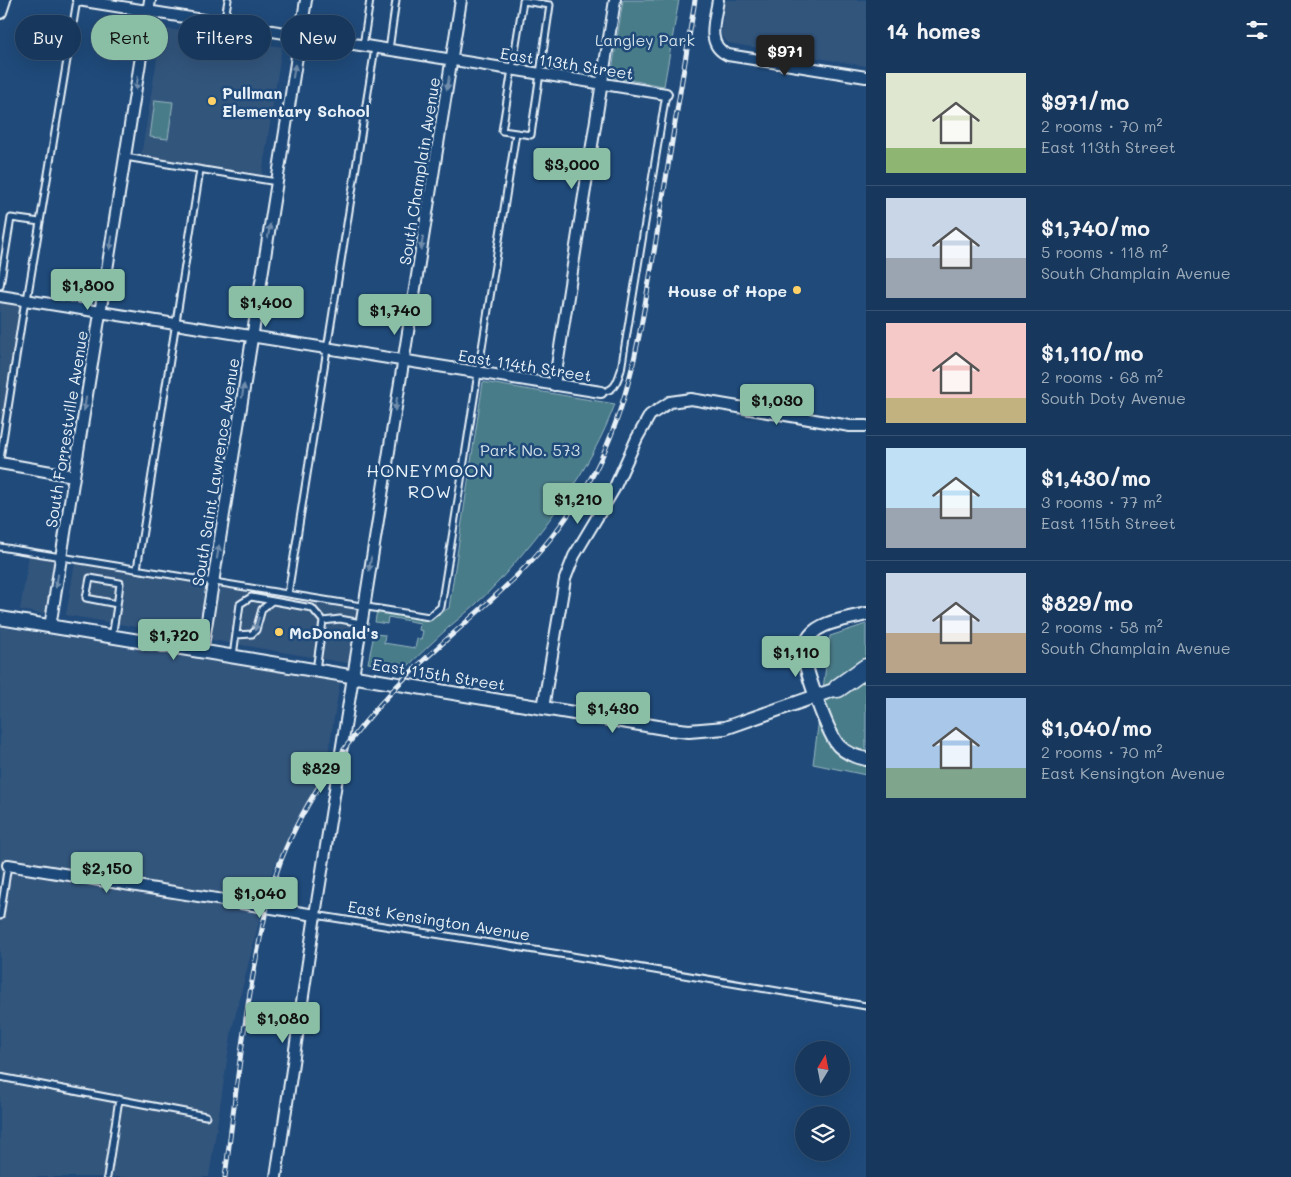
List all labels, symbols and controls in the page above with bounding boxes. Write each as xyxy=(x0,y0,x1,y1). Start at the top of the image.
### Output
chip: Buy xyxy=(15,15,81,60)
chip: Rent xyxy=(91,15,168,60)
chip: Filters xyxy=(178,15,271,60)
chip: New xyxy=(281,15,355,60)
icon: filters xyxy=(1243,16,1271,44)
text: 14 homes xyxy=(886,17,981,44)
park label: Langley Park xyxy=(595,29,695,50)
pin: $971 xyxy=(755,34,815,77)
text: $971 xyxy=(767,40,803,61)
street label: East 113th Street xyxy=(499,42,635,84)
one-way arrow xyxy=(291,62,299,78)
one-way arrow xyxy=(132,75,140,91)
one-way arrow xyxy=(444,75,452,91)
street label: South Champlain Avenue xyxy=(394,76,444,266)
place label: Pullman Elementary School xyxy=(222,82,370,121)
text: $971/mo xyxy=(1041,88,1129,115)
icon: home xyxy=(926,93,986,153)
marker: Pullman Elementary School xyxy=(206,95,218,107)
text: 2 rooms · 70 m² xyxy=(1041,115,1162,136)
text: East 113th Street xyxy=(1041,136,1176,157)
pin: $3,000 xyxy=(531,148,613,190)
text: $3,000 xyxy=(544,153,600,174)
text: $1,740/mo xyxy=(1041,214,1150,241)
icon: home xyxy=(926,218,986,278)
one-way arrow xyxy=(265,223,273,239)
one-way arrow xyxy=(418,235,426,251)
one-way arrow xyxy=(107,236,115,252)
text: 5 rooms · 118 m² xyxy=(1041,241,1168,262)
text: South Champlain Avenue xyxy=(1041,262,1231,283)
pin: $1,800 xyxy=(47,268,129,311)
text: $1,800 xyxy=(62,274,114,295)
place label: House of Hope xyxy=(667,280,787,301)
marker: House of Hope xyxy=(791,284,803,296)
pin: $1,400 xyxy=(225,286,307,328)
text: $1,400 xyxy=(240,291,292,312)
pin: $1,740 xyxy=(354,294,436,336)
text: $1,740 xyxy=(369,299,421,320)
street label: South Forrestville Avenue xyxy=(40,329,92,529)
text: $1,110/mo xyxy=(1041,339,1144,366)
icon: home xyxy=(926,343,986,403)
street label: East 114th Street xyxy=(457,344,593,386)
street label: South Saint Lawrence Avenue xyxy=(187,356,243,588)
text: 2 rooms · 68 m² xyxy=(1041,366,1163,387)
one-way arrow xyxy=(240,383,248,399)
pin: $1,030 xyxy=(736,384,818,426)
text: South Doty Avenue xyxy=(1041,387,1186,408)
text: $1,030 xyxy=(751,389,803,410)
one-way arrow xyxy=(81,396,89,412)
one-way arrow xyxy=(392,396,400,412)
park label: Park No. 573 xyxy=(480,439,580,460)
district label: HONEYMOON ROW xyxy=(366,458,494,503)
text: $1,430/mo xyxy=(1041,464,1151,491)
icon: home xyxy=(926,468,986,528)
pin: $1,210 xyxy=(537,482,619,525)
text: $1,210 xyxy=(554,488,602,509)
text: 3 rooms · 77 m² xyxy=(1041,491,1162,512)
text: East 115th Street xyxy=(1041,512,1176,533)
one-way arrow xyxy=(214,544,222,560)
one-way arrow xyxy=(366,556,374,572)
one-way arrow xyxy=(53,574,61,590)
text: $829/mo xyxy=(1041,589,1133,616)
icon: home xyxy=(926,593,986,653)
one-way arrow xyxy=(252,616,260,631)
text: 2 rooms · 58 m² xyxy=(1041,616,1163,637)
pin: $1,720 xyxy=(133,618,215,661)
place label: McDonald's xyxy=(289,622,379,643)
text: $1,720 xyxy=(149,624,199,645)
marker: McDonald's xyxy=(273,626,285,638)
pin: $1,110 xyxy=(755,636,837,678)
text: South Champlain Avenue xyxy=(1041,637,1231,658)
text: $1,110 xyxy=(773,641,819,662)
street label: East 115th Street xyxy=(371,653,507,695)
pin: $1,430 xyxy=(572,692,654,734)
text: $1,430 xyxy=(587,697,639,718)
text: $1,040/mo xyxy=(1041,714,1152,741)
icon: home xyxy=(926,718,986,778)
text: 2 rooms · 70 m² xyxy=(1041,741,1162,762)
pin: $829 xyxy=(291,752,351,794)
text: $829 xyxy=(302,757,340,778)
text: East Kensington Avenue xyxy=(1041,762,1225,783)
pin: $2,150 xyxy=(66,852,148,894)
text: $2,150 xyxy=(82,857,132,878)
pin: $1,040 xyxy=(219,876,301,919)
text: $1,040 xyxy=(234,882,286,903)
street label: East Kensington Avenue xyxy=(346,895,532,945)
pin: $1,080 xyxy=(242,1002,324,1044)
text: $1,080 xyxy=(257,1007,309,1028)
north arrow xyxy=(795,1041,850,1096)
map controls xyxy=(795,1041,850,1161)
button: layers xyxy=(795,1106,850,1161)

